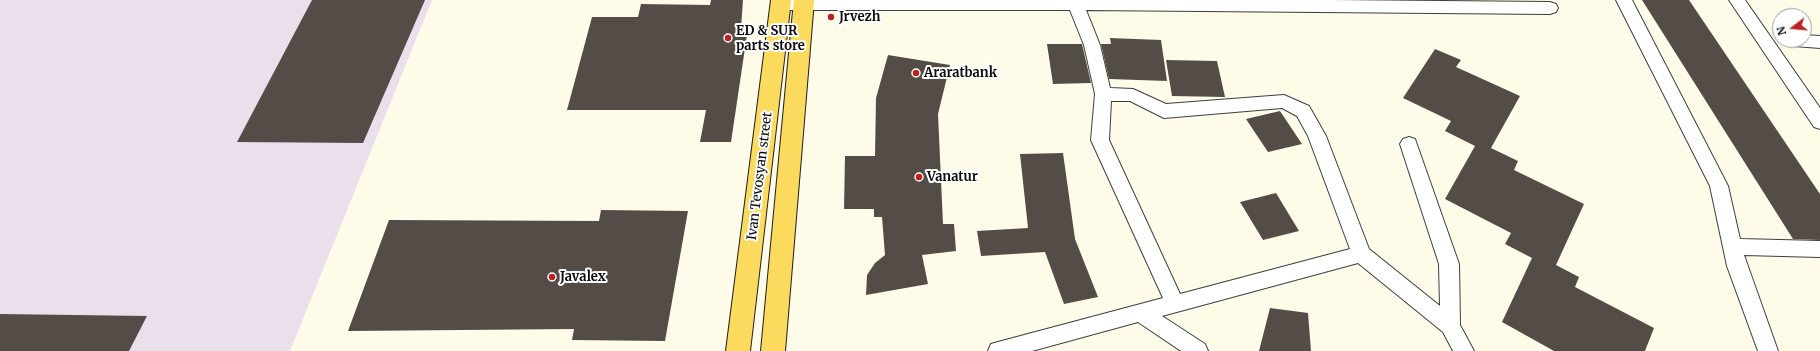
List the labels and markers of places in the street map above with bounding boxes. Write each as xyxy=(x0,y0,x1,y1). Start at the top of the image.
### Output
place label: Jrvezh xyxy=(839,9,880,25)
marker: Jrvezh xyxy=(826,12,836,22)
place label: ED & SUR parts store xyxy=(736,23,805,54)
marker: ED & SUR parts store xyxy=(723,33,733,43)
place label: Araratbank xyxy=(924,65,997,81)
marker: Araratbank xyxy=(911,68,921,78)
place label: Vanatur xyxy=(927,169,978,185)
marker: Vanatur xyxy=(914,172,924,182)
place label: Javalex xyxy=(560,269,606,285)
marker: Javalex xyxy=(547,272,557,282)

